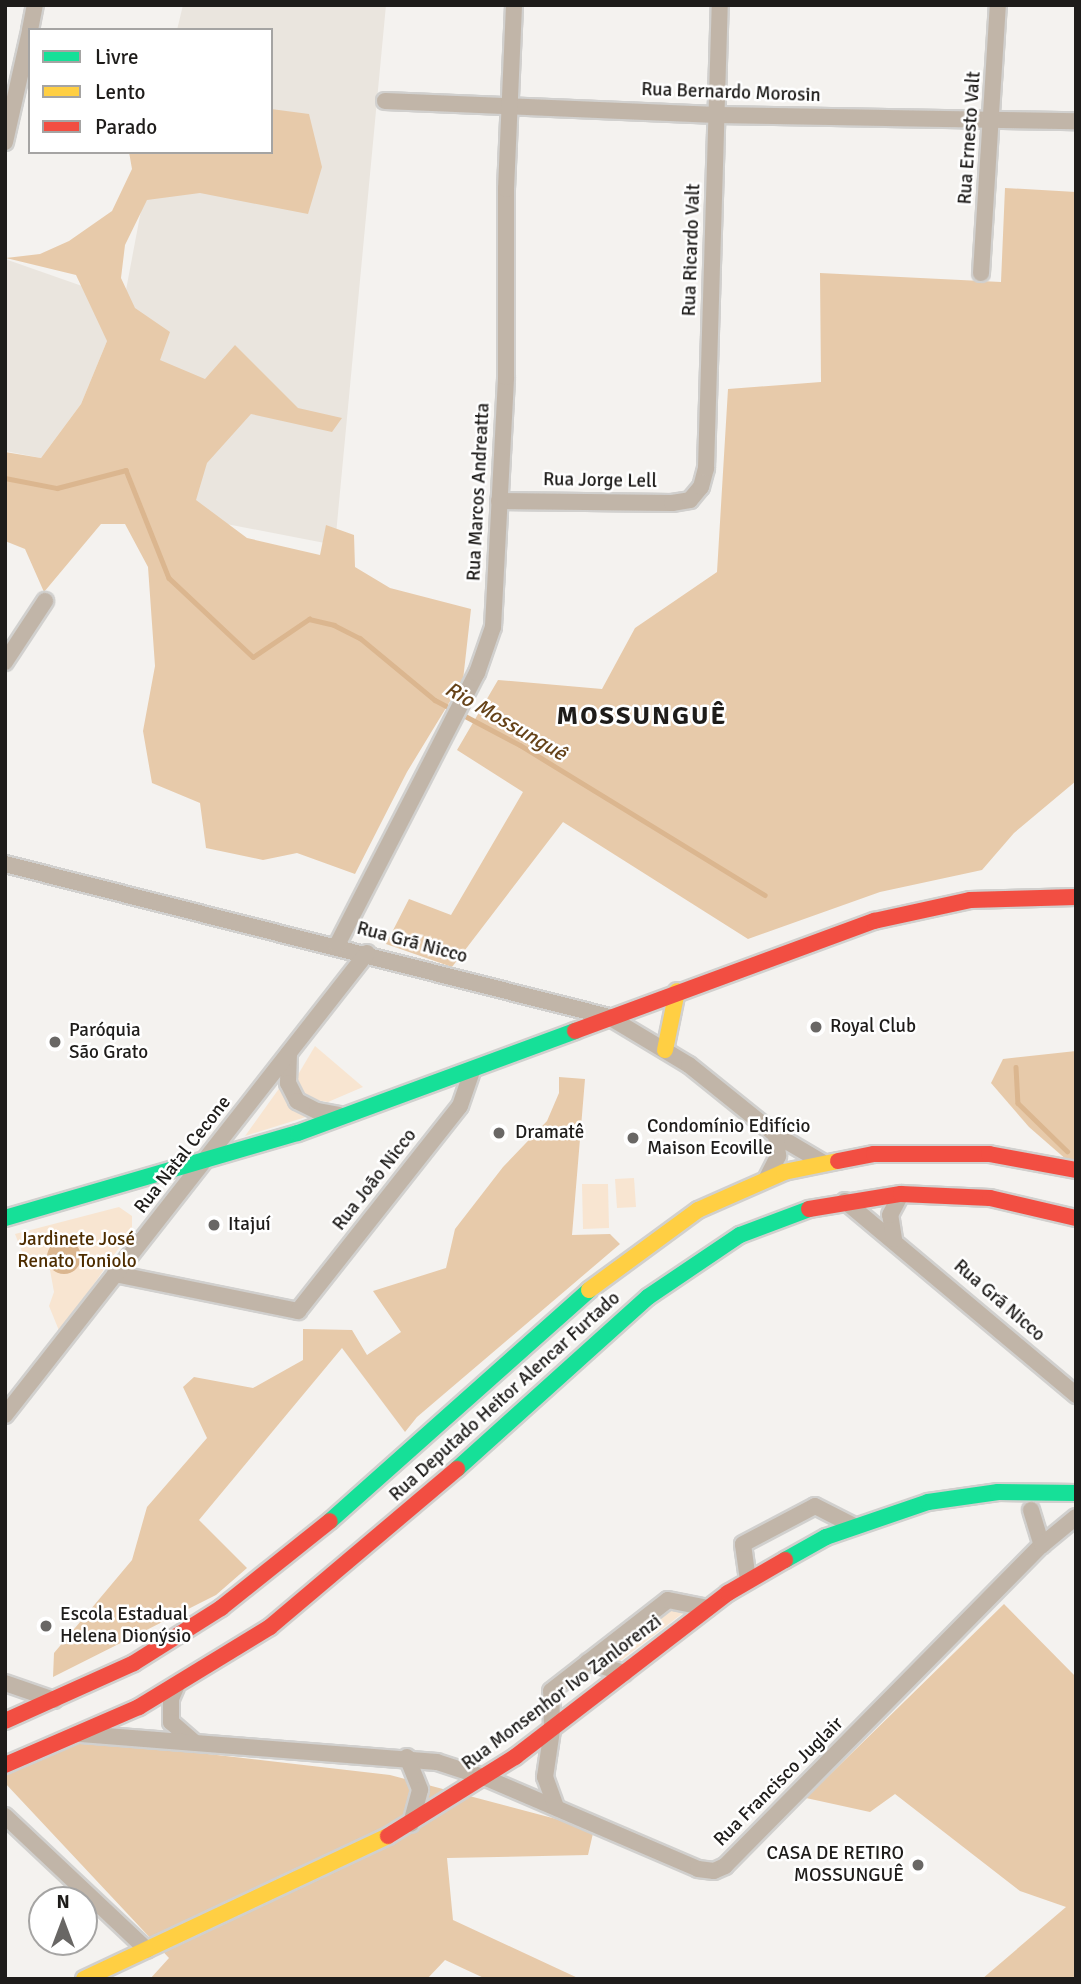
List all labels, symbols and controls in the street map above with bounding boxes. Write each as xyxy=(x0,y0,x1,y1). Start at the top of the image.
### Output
legend xyxy=(28,28,273,154)
text: Livre xyxy=(95,44,138,70)
street label: Rua Ernesto Valt xyxy=(954,71,986,205)
street label: Rua Bernardo Morosin xyxy=(641,78,821,108)
text: Lento xyxy=(95,79,145,105)
text: Parado xyxy=(95,114,157,140)
street label: Rua Ricardo Valt xyxy=(678,183,706,317)
street label: Rua Marcos Andreatta xyxy=(463,402,495,582)
street label: Rua Jorge Lell xyxy=(543,469,657,493)
water label: Rio Mossunguê xyxy=(441,676,571,766)
district label: MOSSUNGUÊ xyxy=(558,701,726,733)
street label: Rua Grã Nicco xyxy=(354,917,470,969)
place label: Royal Club xyxy=(830,1016,916,1038)
marker: Royal Club xyxy=(808,1019,824,1035)
place label: Paróquia São Grato xyxy=(69,1020,148,1064)
marker: Paróquia São Grato xyxy=(47,1034,63,1050)
street label: Rua Natal Cecone xyxy=(130,1092,236,1218)
place label: Condomínio Edifício Maison Ecoville xyxy=(647,1116,811,1160)
place label: Dramatê xyxy=(515,1122,584,1144)
marker: Dramatê xyxy=(489,1123,509,1143)
street label: Rua João Nicco xyxy=(328,1125,422,1235)
marker: Condomínio Edifício Maison Ecoville xyxy=(625,1130,641,1146)
place label: Itajuí xyxy=(228,1214,271,1236)
marker: Itajuí xyxy=(206,1217,222,1233)
park label: Jardinete José Renato Toniolo xyxy=(17,1229,137,1273)
street label: Rua Grã Nicco xyxy=(949,1255,1049,1347)
street label: Rua Deputado Heitor Alencar Furtado xyxy=(385,1287,625,1507)
place label: Escola Estadual Helena Dionýsio xyxy=(60,1604,191,1648)
street label: Rua Monsenhor Ivo Zanlorenzi xyxy=(458,1610,666,1776)
marker: Escola Estadual Helena Dionýsio xyxy=(38,1618,54,1634)
street label: Rua Francisco Juglair xyxy=(710,1713,848,1851)
place label: CASA DE RETIRO MOSSUNGUÊ xyxy=(767,1843,904,1887)
marker: CASA DE RETIRO MOSSUNGUÊ xyxy=(910,1857,926,1873)
north arrow xyxy=(28,1886,98,1956)
text: N xyxy=(56,1890,70,1914)

